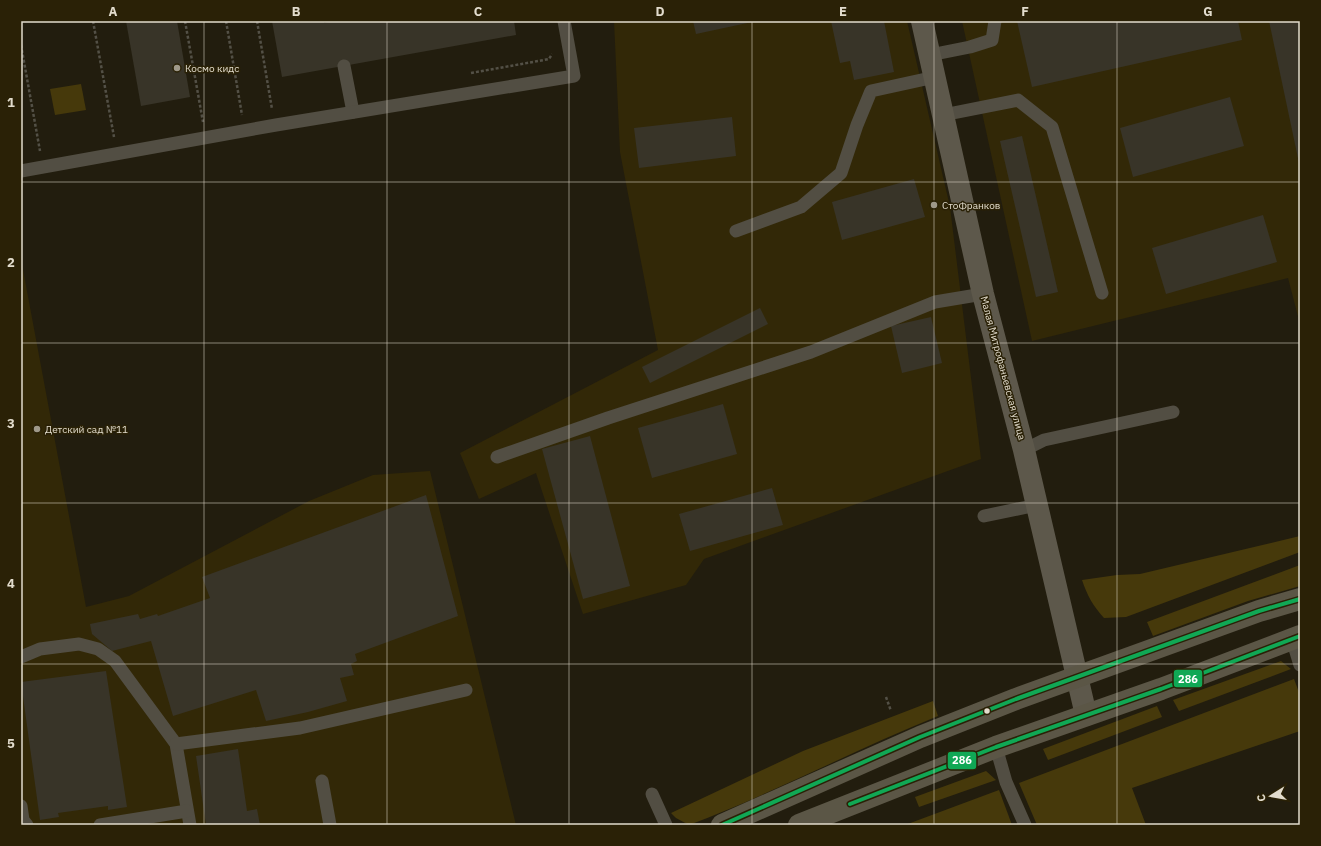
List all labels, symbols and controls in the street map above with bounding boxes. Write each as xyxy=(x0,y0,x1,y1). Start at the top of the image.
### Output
text: A xyxy=(109,3,118,20)
text: B xyxy=(292,3,301,20)
text: C xyxy=(474,3,483,20)
text: D xyxy=(655,3,665,20)
text: E xyxy=(839,3,847,20)
text: F xyxy=(1021,3,1029,20)
text: G xyxy=(1203,3,1213,20)
place label: Космо кидс xyxy=(185,62,239,75)
marker: Космо кидс xyxy=(172,63,182,73)
text: 1 xyxy=(7,94,15,111)
place label: СтоФранков xyxy=(942,199,1000,212)
marker: СтоФранков xyxy=(929,200,939,210)
text: 2 xyxy=(7,254,15,271)
street label: Малая Митрофаньевская улица xyxy=(977,295,1029,442)
text: 3 xyxy=(7,415,15,432)
place label: Детский сад №11 xyxy=(45,423,128,436)
marker: Детский сад №11 xyxy=(32,424,42,434)
text: 4 xyxy=(7,575,15,592)
line badge: 286 xyxy=(1173,669,1203,688)
text: 286 xyxy=(1178,672,1198,686)
unlabelled marker xyxy=(982,706,992,716)
text: 5 xyxy=(7,735,15,752)
line badge: 286 xyxy=(947,751,977,770)
text: 286 xyxy=(952,753,972,767)
north arrow xyxy=(1251,776,1291,816)
text: С xyxy=(1254,793,1269,803)

